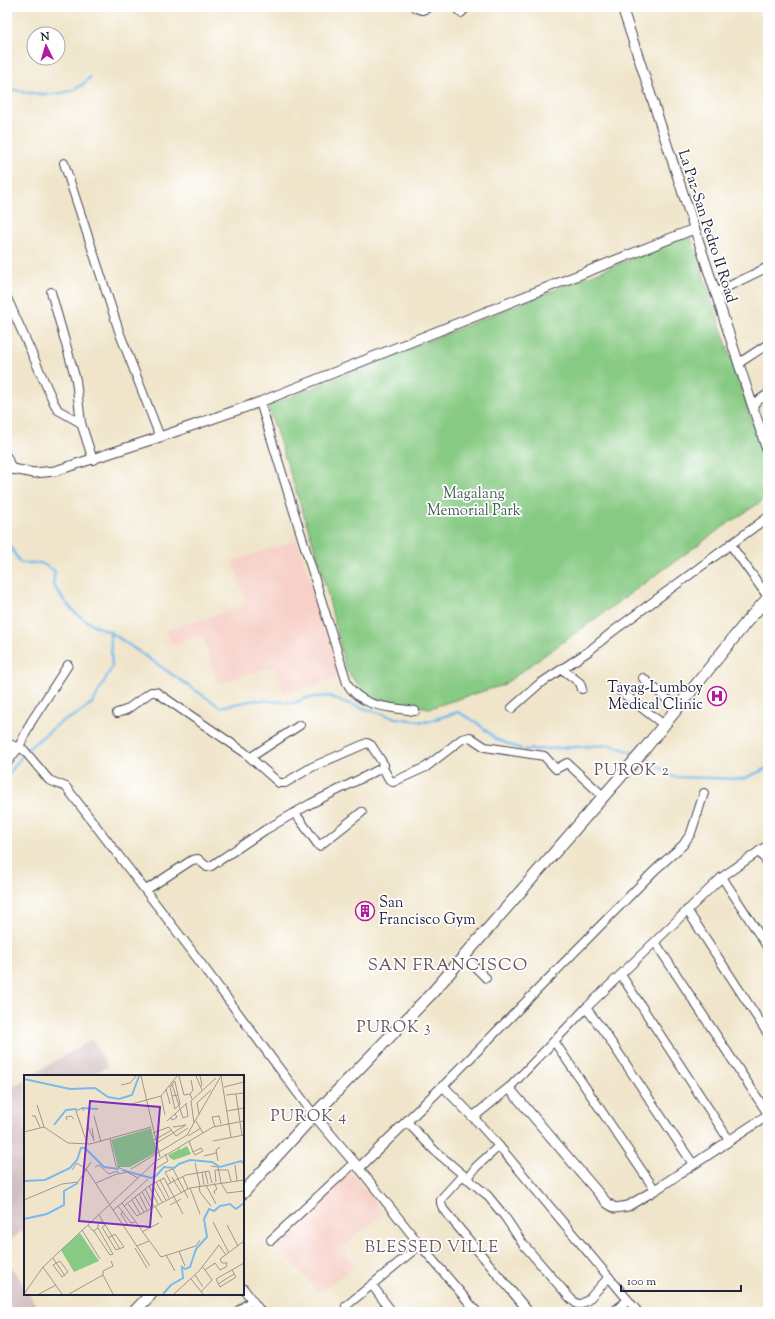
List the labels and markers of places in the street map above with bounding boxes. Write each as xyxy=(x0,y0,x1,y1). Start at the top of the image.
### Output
place label: Tayag-Lumboy Medical Clinic xyxy=(607,678,704,716)
hospital icon: Tayag-Lumboy Medical Clinic xyxy=(706,685,728,707)
place label: San Francisco Gym xyxy=(379,893,476,931)
building icon: San Francisco Gym xyxy=(354,900,376,922)

